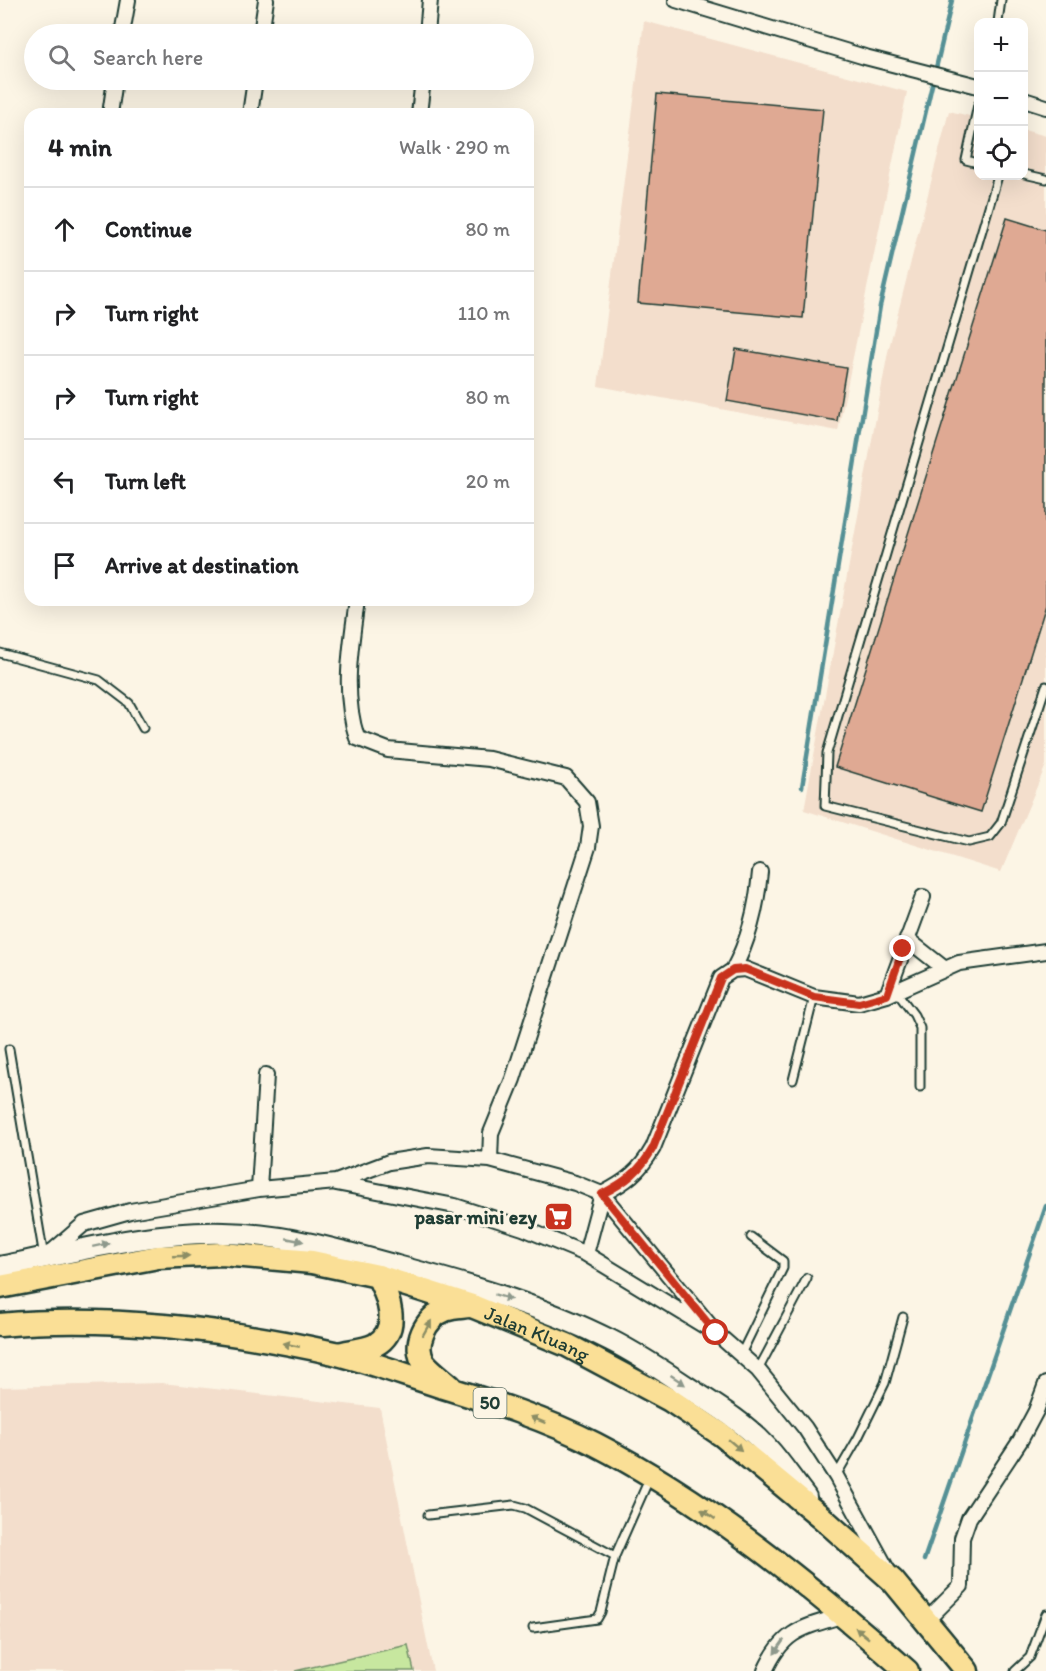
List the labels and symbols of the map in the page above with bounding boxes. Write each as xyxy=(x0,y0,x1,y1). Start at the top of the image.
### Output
route end xyxy=(889,935,915,961)
supermarket icon: pasar mini ezy xyxy=(542,1201,574,1233)
place label: pasar mini ezy xyxy=(413,1205,538,1230)
one-way arrow xyxy=(285,1236,304,1245)
one-way arrow xyxy=(92,1240,111,1249)
one-way arrow xyxy=(172,1251,191,1260)
one-way arrow xyxy=(494,1293,512,1303)
street label: Jalan Kluang xyxy=(481,1301,594,1367)
route start xyxy=(702,1319,728,1345)
one-way arrow xyxy=(421,1320,432,1336)
one-way arrow xyxy=(282,1340,301,1349)
one-way arrow xyxy=(670,1375,686,1386)
road number: 50 xyxy=(474,1388,506,1418)
one-way arrow xyxy=(529,1415,547,1424)
one-way arrow xyxy=(727,1439,743,1452)
one-way arrow xyxy=(701,1508,717,1520)
one-way arrow xyxy=(854,1627,870,1640)
one-way arrow xyxy=(774,1639,786,1654)

